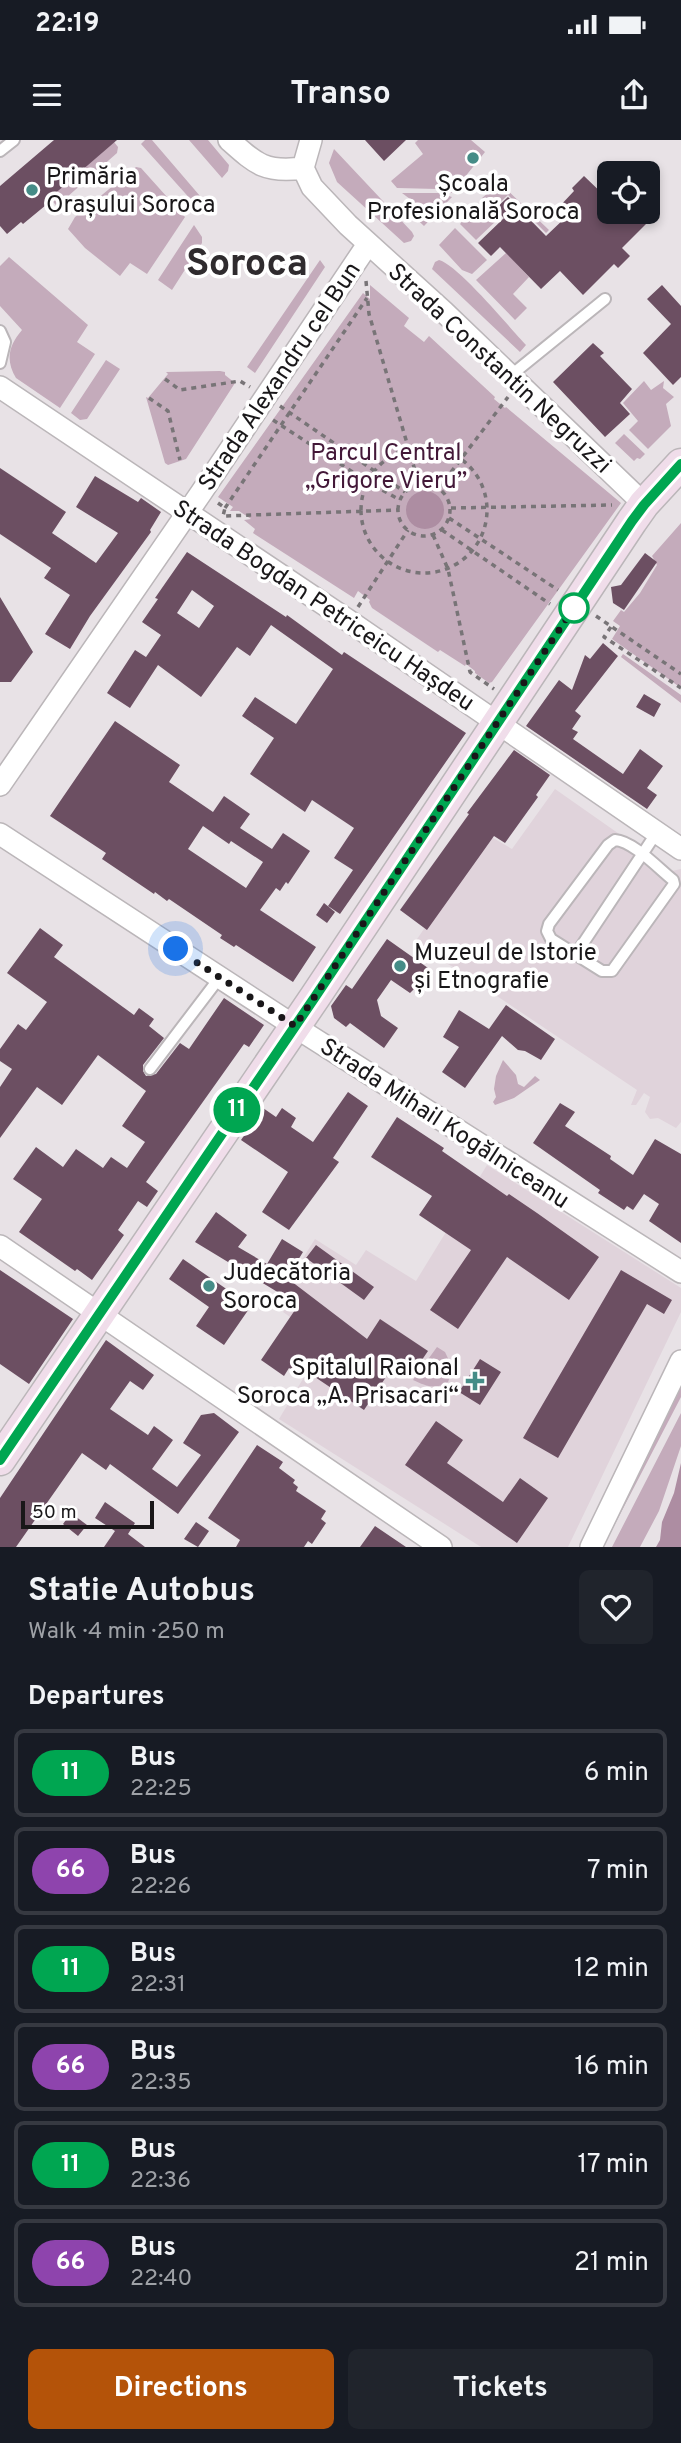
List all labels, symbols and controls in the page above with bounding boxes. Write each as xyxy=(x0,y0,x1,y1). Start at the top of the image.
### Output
text: 22:19 xyxy=(35,8,100,41)
text: Transo xyxy=(290,75,391,115)
icon: menu xyxy=(28,76,66,114)
icon: share xyxy=(615,76,653,114)
marker: Școala Profesională Soroca xyxy=(465,150,481,166)
map controls xyxy=(597,161,660,224)
button: locate xyxy=(597,161,660,224)
place label: Primăria Orașului Soroca xyxy=(46,163,215,221)
place label: Școala Profesională Soroca xyxy=(367,170,579,228)
marker: Primăria Orașului Soroca xyxy=(24,182,40,198)
district label: Soroca xyxy=(186,241,308,290)
street label: Strada Alexandru cel Bun xyxy=(193,257,369,497)
street label: Strada Constantin Negruzzi xyxy=(381,258,617,481)
park label: Parcul Central „Grigore Vieru” xyxy=(305,439,467,497)
street label: Strada Bogdan Petriceicu Hașdeu xyxy=(166,494,479,719)
unlabelled marker xyxy=(559,593,589,623)
your location xyxy=(158,931,193,966)
place label: Muzeul de Istorie și Etnografie xyxy=(414,939,597,997)
marker: Muzeul de Istorie și Etnografie xyxy=(392,958,408,974)
street label: Strada Mihail Kogălniceanu xyxy=(313,1033,574,1217)
line badge: 11 xyxy=(205,1087,268,1133)
text: 11 xyxy=(227,1095,247,1125)
place label: Judecătoria Soroca xyxy=(223,1259,351,1317)
marker: Judecătoria Soroca xyxy=(201,1278,217,1294)
place label: Spitalul Raional Soroca „A. Prisacari“ xyxy=(237,1354,459,1412)
marker: Spitalul Raional Soroca „A. Prisacari“ xyxy=(465,1371,485,1391)
scale bar xyxy=(21,1498,154,1530)
text: 50 m xyxy=(32,1501,77,1525)
button: heart xyxy=(579,1570,653,1644)
text: Statie Autobus xyxy=(28,1571,255,1613)
text: Walk · 4 min · 250 m xyxy=(28,1618,225,1647)
text: Departures xyxy=(28,1681,165,1714)
text: Bus xyxy=(130,1742,176,1775)
text: 6 min xyxy=(584,1757,649,1790)
text: 11 xyxy=(61,1758,80,1788)
text: 22:25 xyxy=(130,1775,192,1804)
text: Bus xyxy=(130,1840,176,1873)
text: 7 min xyxy=(587,1855,649,1888)
text: 66 xyxy=(56,1856,85,1886)
text: 22:26 xyxy=(130,1873,191,1902)
text: Bus xyxy=(130,1938,176,1971)
text: 12 min xyxy=(574,1953,649,1986)
text: 11 xyxy=(61,1954,80,1984)
text: 22:31 xyxy=(130,1971,186,2000)
text: Bus xyxy=(130,2036,176,2069)
text: 16 min xyxy=(574,2051,649,2084)
text: 66 xyxy=(56,2052,85,2082)
text: 22:35 xyxy=(130,2069,191,2098)
text: Bus xyxy=(130,2134,176,2167)
text: 17 min xyxy=(577,2149,649,2182)
text: 11 xyxy=(61,2150,80,2180)
text: 22:36 xyxy=(130,2167,191,2196)
text: Bus xyxy=(130,2232,176,2265)
text: 21 min xyxy=(574,2247,649,2280)
text: 66 xyxy=(56,2248,85,2278)
text: 22:40 xyxy=(130,2265,192,2294)
button: Directions xyxy=(28,2349,334,2429)
button: Tickets xyxy=(348,2349,653,2429)

